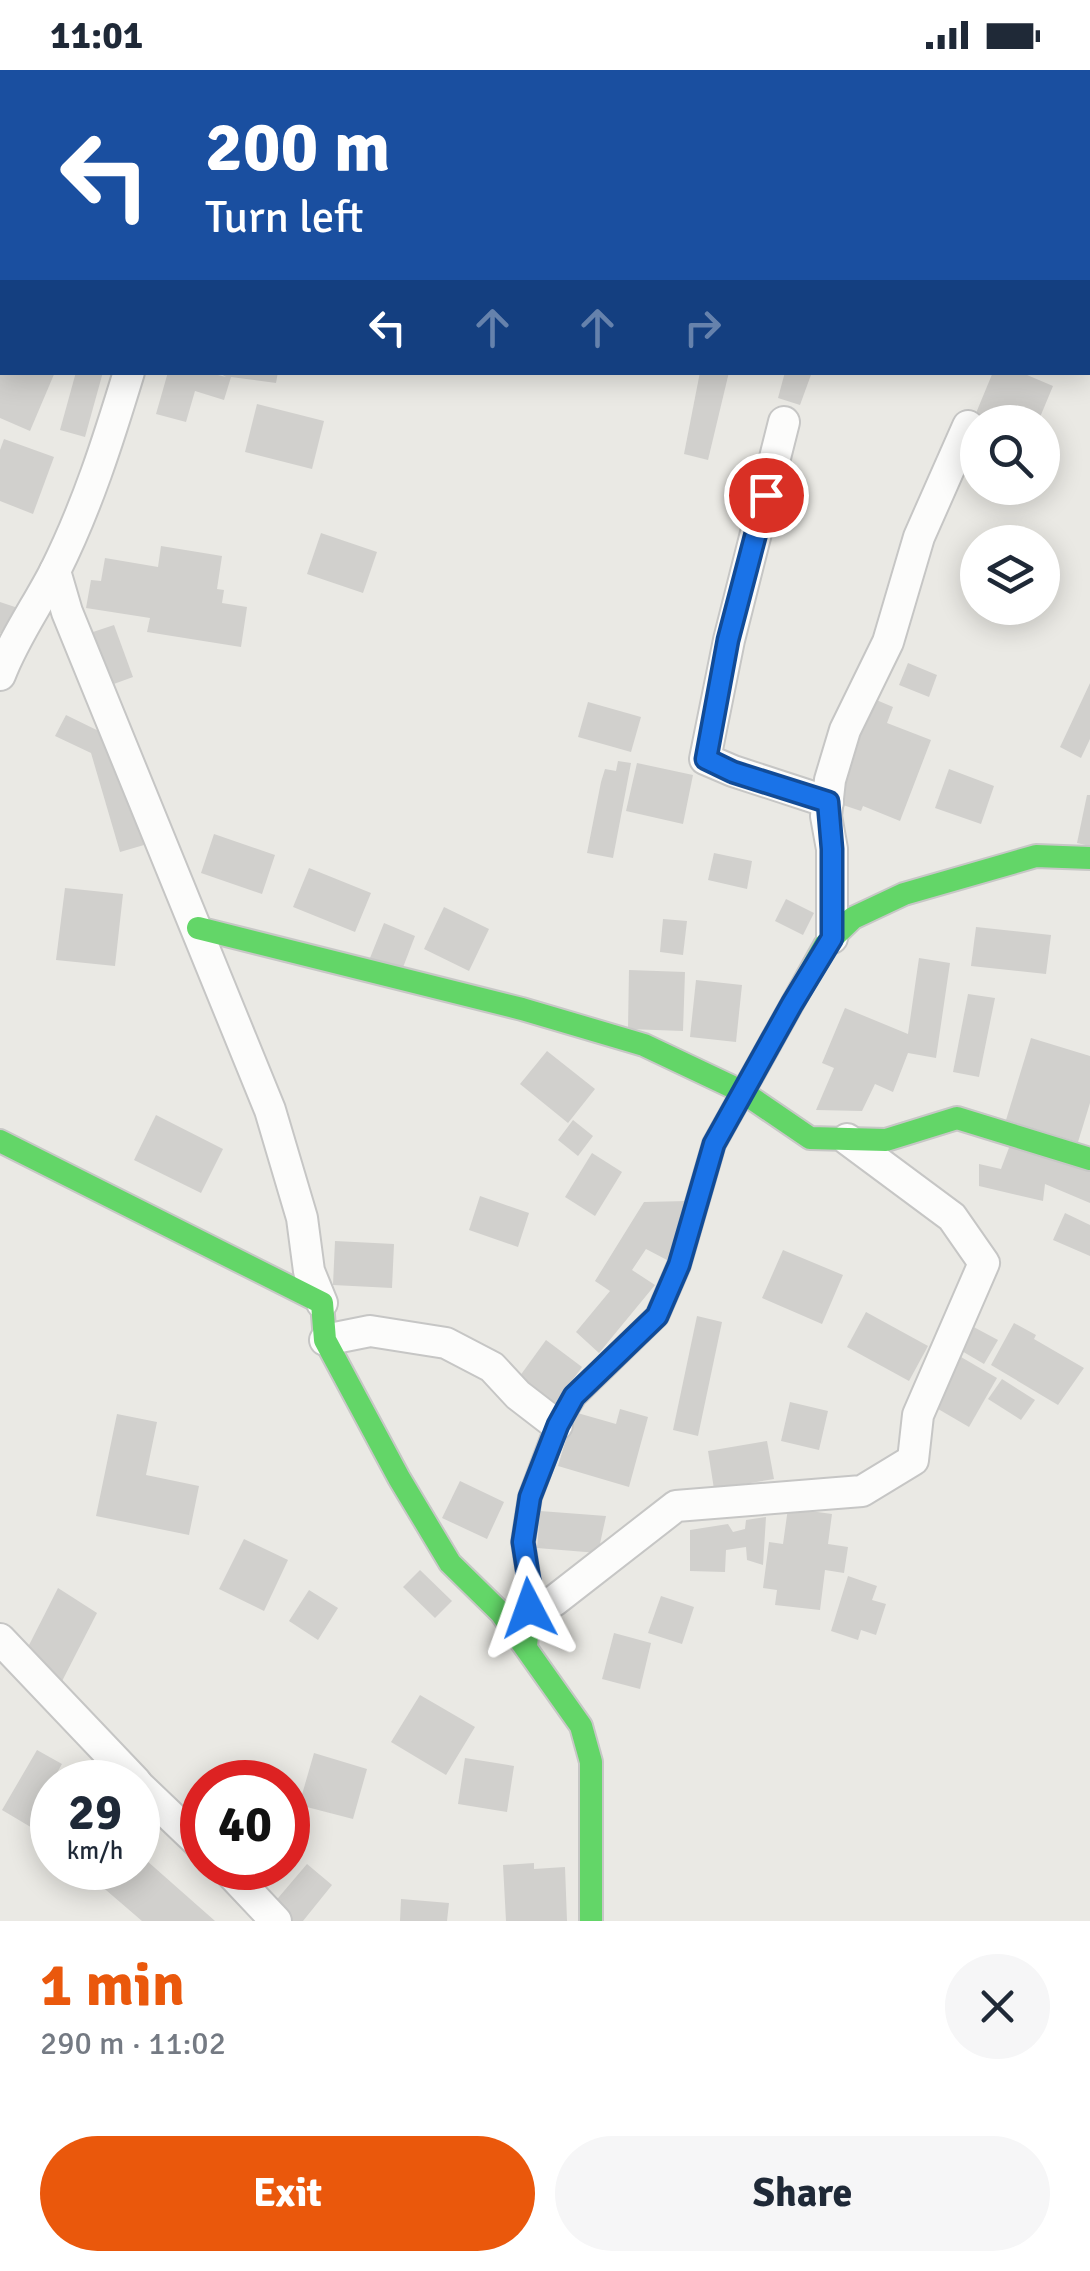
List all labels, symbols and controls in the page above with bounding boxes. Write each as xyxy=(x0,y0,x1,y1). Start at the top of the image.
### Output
text: 11:01 xyxy=(50,12,143,59)
text: 200 m xyxy=(205,104,390,190)
icon: left xyxy=(40,110,170,240)
text: Turn left xyxy=(205,190,364,245)
icon: left xyxy=(360,300,415,355)
icon: ahead xyxy=(465,300,520,355)
icon: ahead xyxy=(570,300,625,355)
icon: right xyxy=(675,300,730,355)
map controls xyxy=(960,405,1060,625)
button: search xyxy=(960,405,1060,505)
pin xyxy=(724,453,809,538)
icon: arrive xyxy=(739,468,794,523)
button: layers xyxy=(960,525,1060,625)
position arrow xyxy=(477,1556,581,1660)
speed limit sign: 40 xyxy=(180,1760,310,1890)
text: 29 xyxy=(68,1782,122,1844)
text: km/h xyxy=(67,1835,123,1866)
text: 1 min xyxy=(40,1949,185,2023)
button: close xyxy=(945,1954,1050,2059)
text: 290 m · 11:02 xyxy=(40,2024,226,2063)
button: Exit xyxy=(40,2136,535,2251)
button: Share xyxy=(555,2136,1050,2251)

